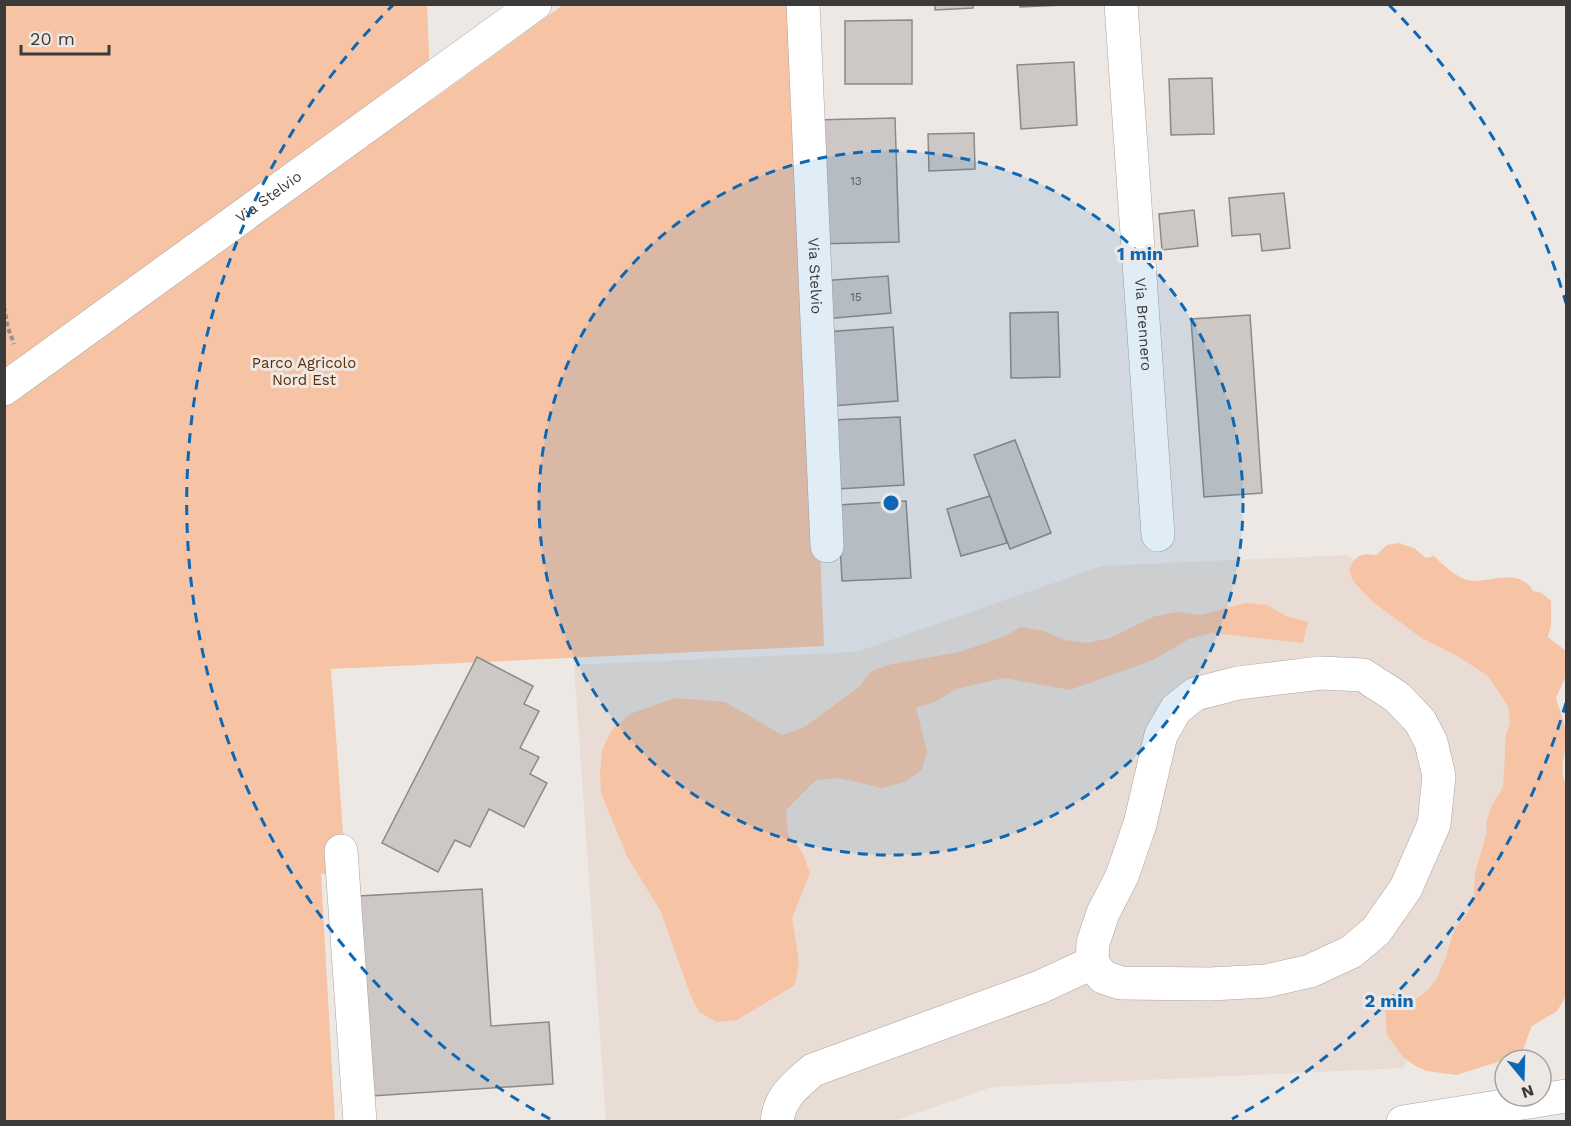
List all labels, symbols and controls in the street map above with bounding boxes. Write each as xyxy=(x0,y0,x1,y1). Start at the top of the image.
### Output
scale bar xyxy=(21,18,110,56)
text: 20 m xyxy=(30,28,75,49)
street label: Via Stelvio xyxy=(232,167,305,227)
house number: 13 xyxy=(850,174,862,188)
street label: Via Stelvio xyxy=(804,237,826,314)
text: 1 min xyxy=(1117,243,1163,264)
street label: Via Brennero xyxy=(1131,277,1156,371)
house number: 15 xyxy=(850,290,862,304)
park label: Parco Agricolo Nord Est xyxy=(252,354,356,389)
centre of rings xyxy=(881,493,901,513)
text: 2 min xyxy=(1364,990,1414,1011)
north arrow xyxy=(1493,1048,1553,1108)
text: N xyxy=(1519,1081,1536,1103)

